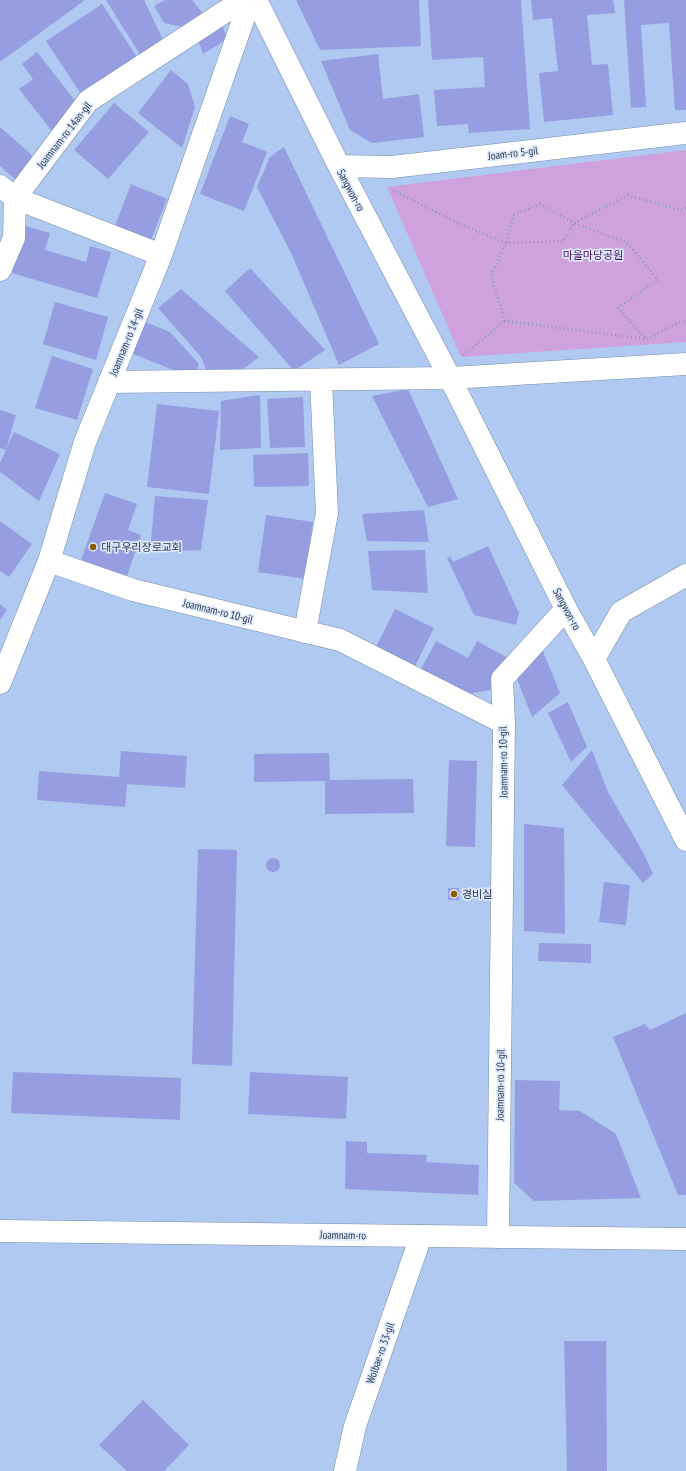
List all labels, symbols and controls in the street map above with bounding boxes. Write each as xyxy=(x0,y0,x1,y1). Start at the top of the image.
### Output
street label: Joamnam-ro 14an-gil xyxy=(33,99,95,172)
street label: Joam-ro 5-gil xyxy=(486,143,539,163)
street label: Sangwon-ro xyxy=(334,167,368,214)
park label: 마을마당공원 xyxy=(563,248,623,262)
street label: Joamnam-ro 14-gil xyxy=(106,306,146,379)
place label: 대구우리장로교회 xyxy=(101,540,182,554)
marker: 대구우리장로교회 xyxy=(88,542,98,552)
street label: Sangwon-ro xyxy=(550,586,584,633)
street label: Joamnam-ro 10-gil xyxy=(181,595,255,627)
street label: Joamnam-ro 10-gil xyxy=(495,726,511,799)
place label: 경비실 xyxy=(462,887,492,901)
marker: 경비실 xyxy=(449,889,459,899)
street label: Joamnam-ro 10-gil xyxy=(492,1049,508,1122)
street label: Joamnam-ro xyxy=(319,1228,367,1242)
street label: Wolbae-ro 33-gil xyxy=(363,1320,397,1386)

